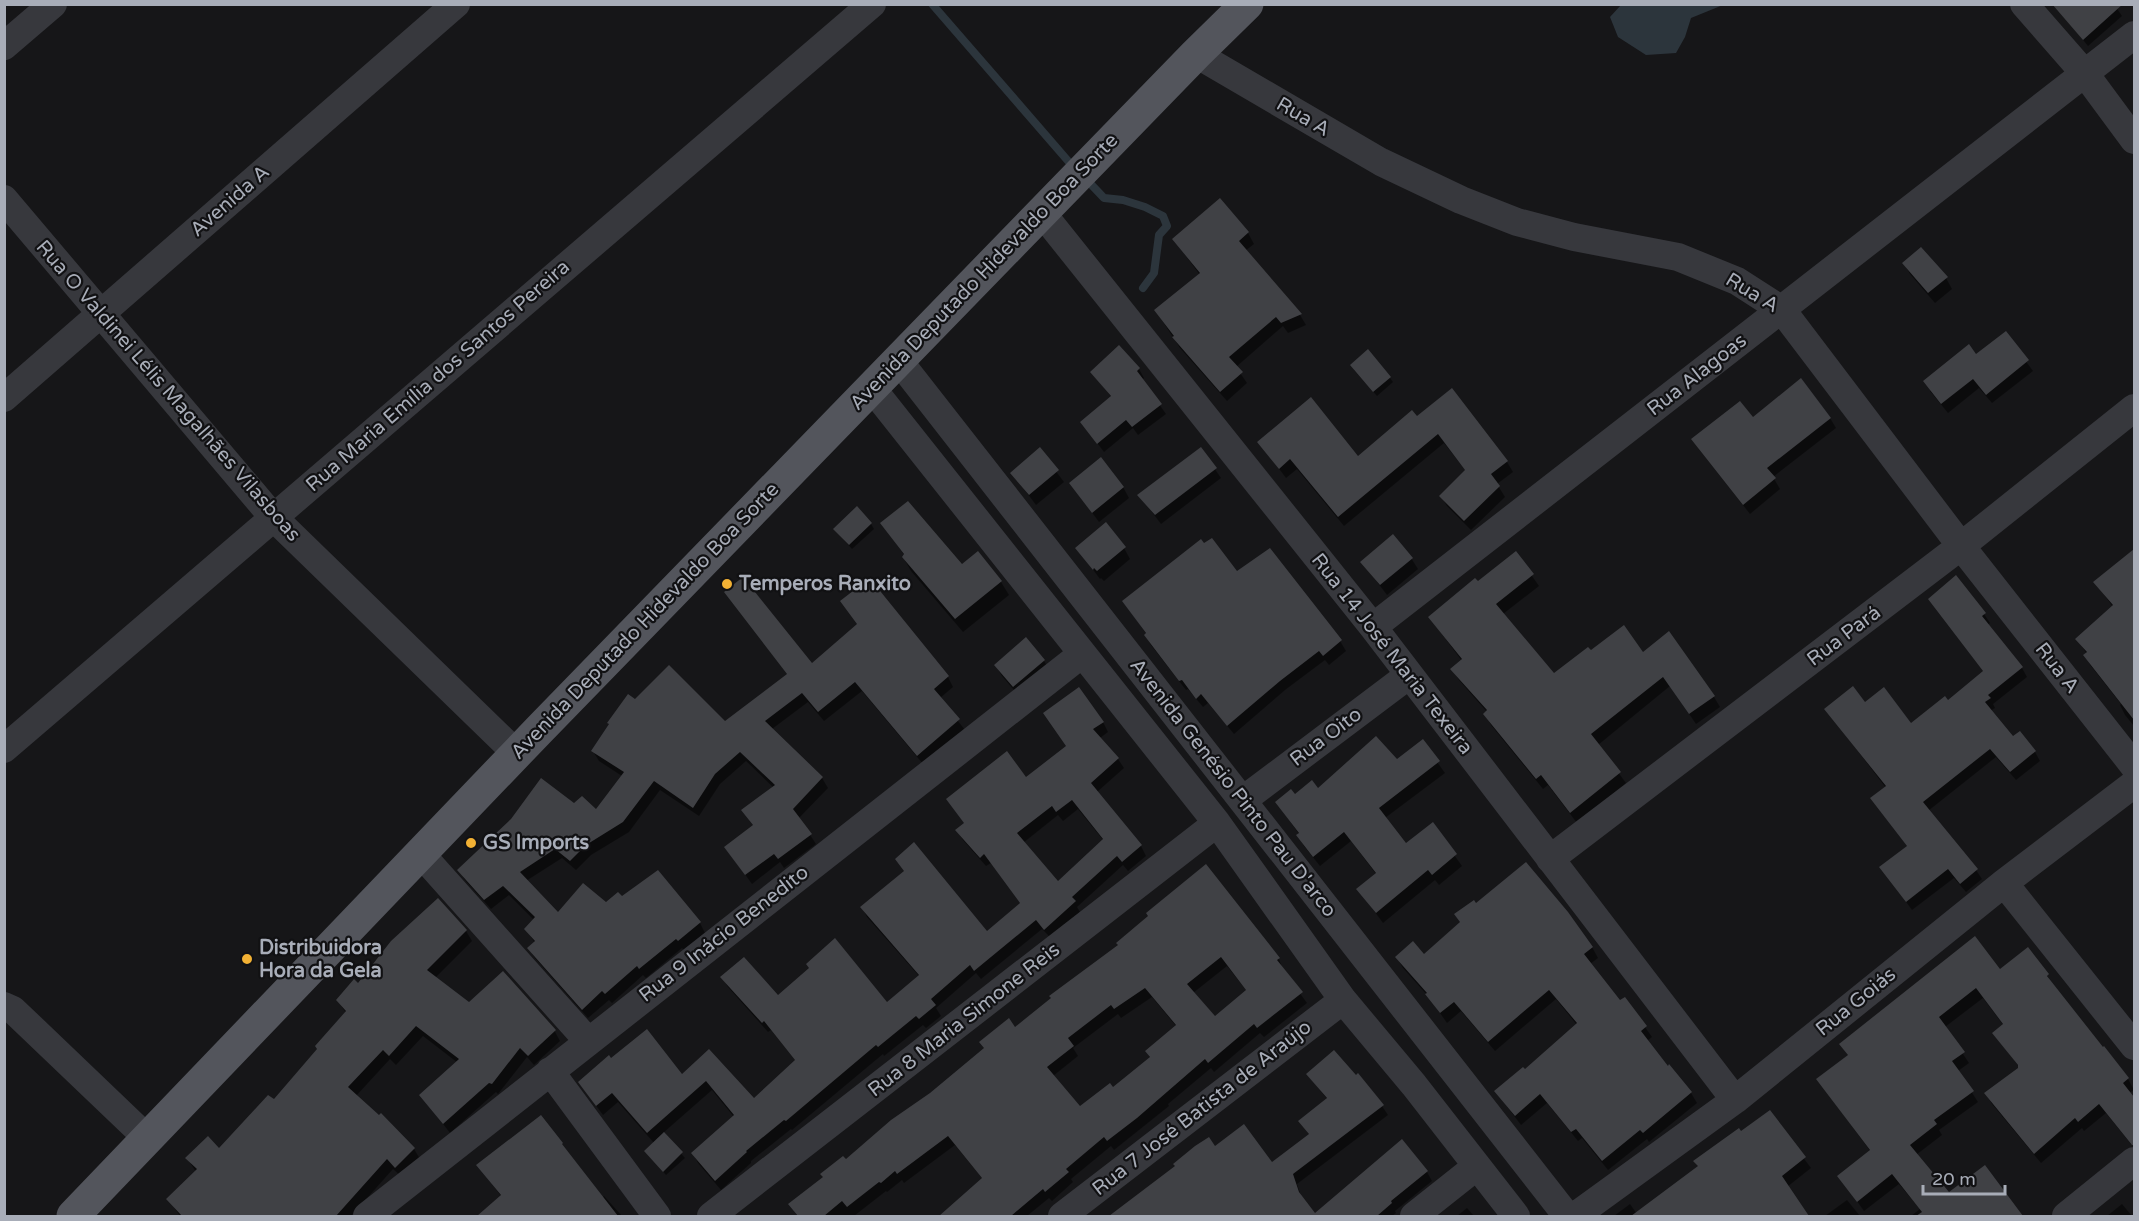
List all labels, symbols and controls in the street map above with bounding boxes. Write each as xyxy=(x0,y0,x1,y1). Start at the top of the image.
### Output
street label: Rua A xyxy=(1272,92,1334,142)
street label: Avenida Deputado Hidevaldo Boa Sorte xyxy=(845,129,1123,415)
street label: Avenida A xyxy=(185,160,275,242)
street label: Rua O Valdinei Lélis Magalhães Vilasboas xyxy=(31,235,305,547)
street label: Rua Maria Emília dos Santos Pereira xyxy=(301,255,575,497)
street label: Rua A xyxy=(1721,268,1783,318)
street label: Rua Alagoas xyxy=(1643,329,1751,421)
street label: Avenida Deputado Hidevaldo Boa Sorte xyxy=(506,478,784,764)
street label: Rua 14 José Maria Texeira xyxy=(1306,549,1478,759)
place label: Temperos Ranxito xyxy=(738,572,911,596)
marker: Temperos Ranxito xyxy=(720,577,734,591)
street label: Rua Pará xyxy=(1802,601,1886,671)
street label: Rua A xyxy=(2030,638,2084,698)
street label: Avenida Genésio Pinto Pau D'arco xyxy=(1125,654,1341,922)
street label: Rua Oito xyxy=(1285,702,1367,772)
place label: GS Imports xyxy=(483,831,590,855)
marker: GS Imports xyxy=(464,836,478,850)
street label: Rua 9 Inácio Benedito xyxy=(635,860,813,1008)
place label: Distribuidora Hora da Gela xyxy=(259,936,382,983)
street label: Rua 8 Maria Simone Reis xyxy=(863,938,1065,1102)
marker: Distribuidora Hora da Gela xyxy=(240,952,254,966)
street label: Rua Goiás xyxy=(1811,962,1901,1042)
street label: Rua 7 José Batista de Araújo xyxy=(1088,1015,1316,1201)
scale bar xyxy=(1923,1158,2006,1196)
text: 20 m xyxy=(1932,1168,1976,1190)

